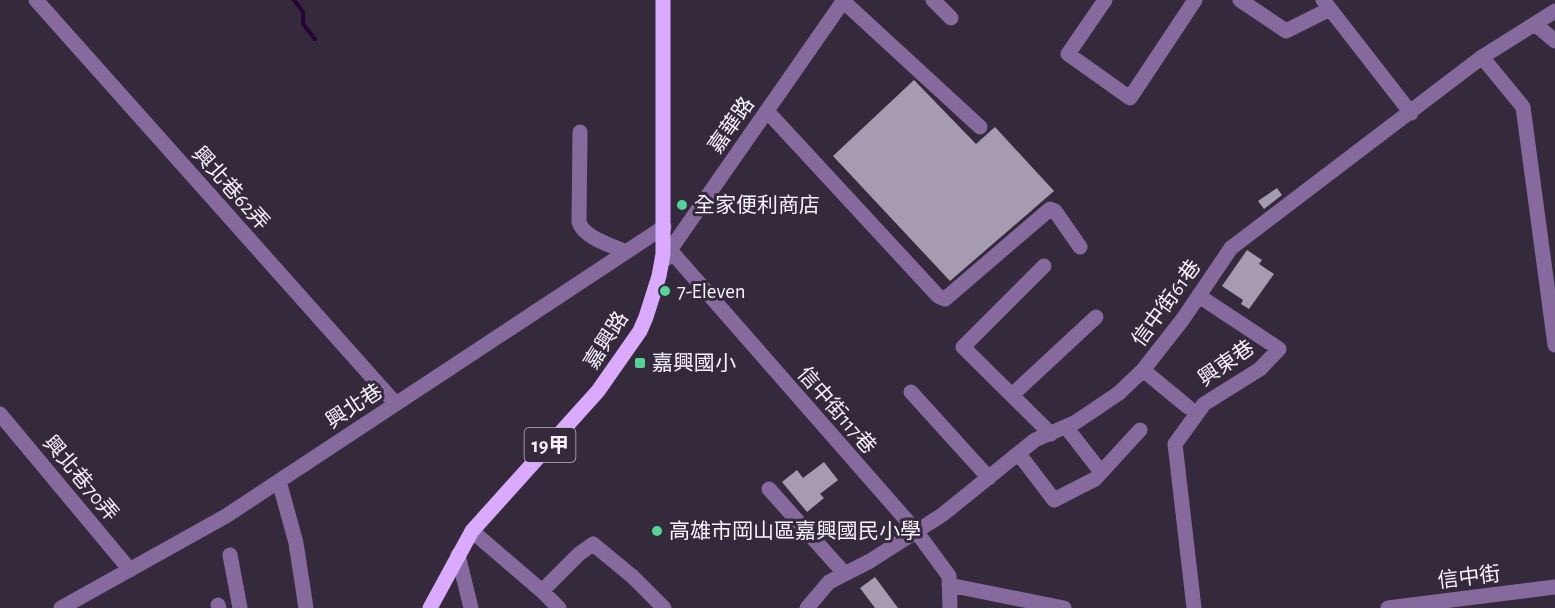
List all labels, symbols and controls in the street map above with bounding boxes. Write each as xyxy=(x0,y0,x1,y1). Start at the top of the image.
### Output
street label: 嘉華路 xyxy=(704,93,758,157)
street label: 興北巷62弄 xyxy=(188,142,274,234)
place label: 全家便利商店 xyxy=(694,194,820,216)
marker: 全家便利商店 xyxy=(675,198,689,212)
street label: 信中街61巷 xyxy=(1127,256,1205,350)
place label: 7-Eleven xyxy=(677,281,746,302)
marker: 7-Eleven xyxy=(658,284,672,298)
street label: 嘉興路 xyxy=(580,307,632,373)
street label: 興東巷 xyxy=(1194,336,1258,390)
place label: 嘉興國小 xyxy=(652,352,736,374)
marker: 嘉興國小 xyxy=(633,356,647,370)
street label: 信中街117巷 xyxy=(794,362,880,458)
street label: 興北巷 xyxy=(322,380,386,432)
road number: 19甲 xyxy=(524,428,576,462)
street label: 興北巷70弄 xyxy=(39,431,123,525)
place label: 高雄市岡山區嘉興國民小學 xyxy=(669,520,921,542)
marker: 高雄市岡山區嘉興國民小學 xyxy=(650,524,664,538)
street label: 信中街 xyxy=(1436,562,1502,592)

